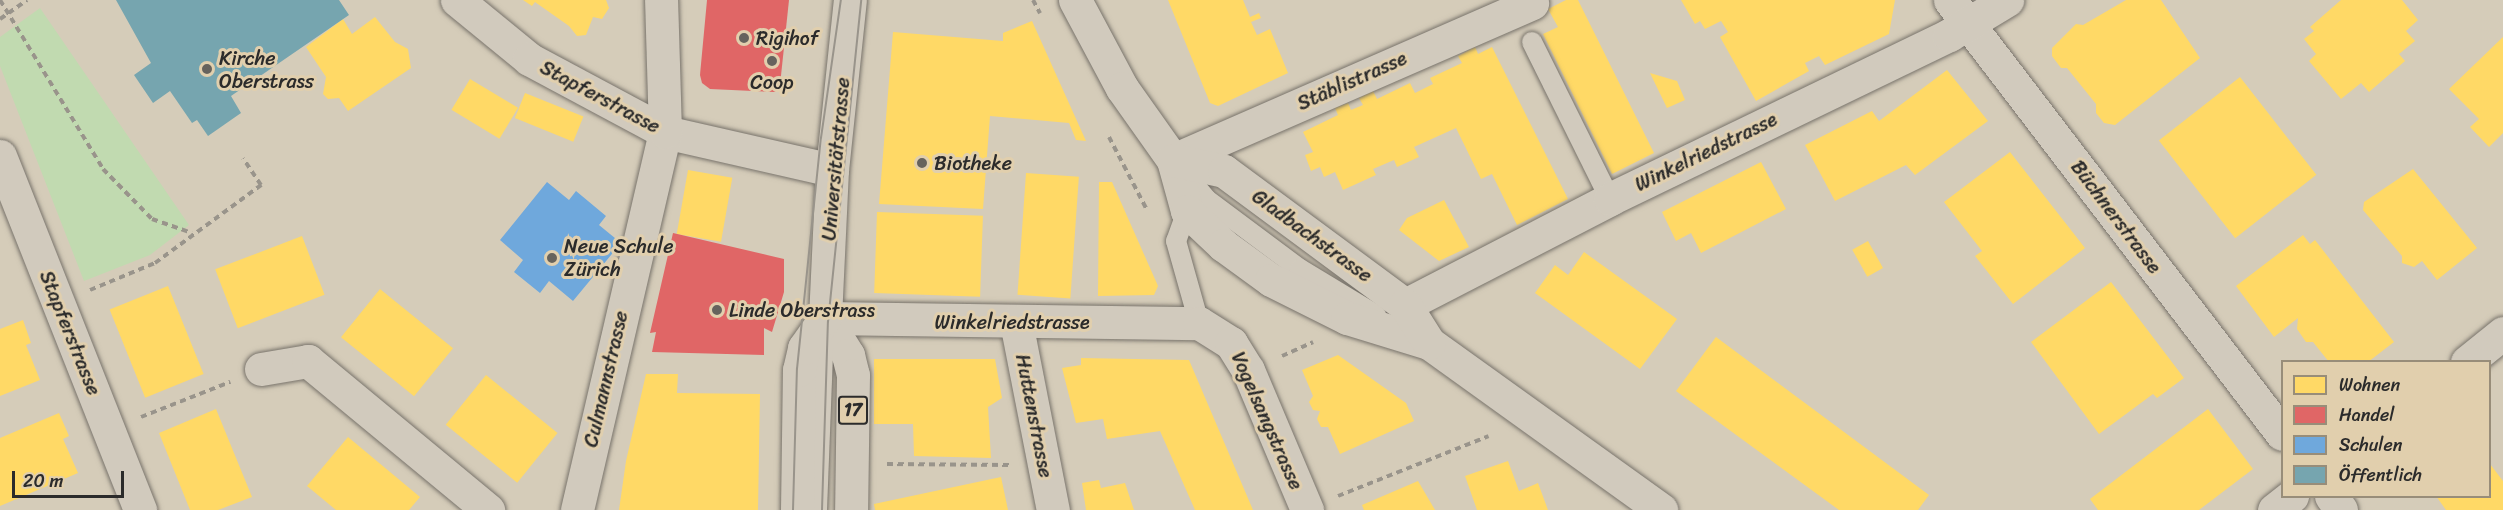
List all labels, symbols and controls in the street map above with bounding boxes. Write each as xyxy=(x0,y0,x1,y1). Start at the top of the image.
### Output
place label: Rigihof xyxy=(756,26,818,50)
marker: Rigihof xyxy=(737,31,751,45)
place label: Kirche Oberstrass xyxy=(219,46,314,93)
street label: Stäblistrasse xyxy=(1293,46,1411,116)
marker: Coop xyxy=(765,54,779,68)
street label: Stapferstrasse xyxy=(536,55,664,139)
marker: Kirche Oberstrass xyxy=(200,62,214,76)
place label: Coop xyxy=(750,70,794,94)
street label: Universitätstrasse xyxy=(817,76,855,242)
street label: Winkelriedstrasse xyxy=(1631,107,1781,197)
place label: Biotheke xyxy=(934,151,1012,175)
marker: Biotheke xyxy=(915,156,929,170)
street label: Büchnerstrasse xyxy=(2066,156,2166,278)
street label: Gladbachstrasse xyxy=(1247,184,1377,288)
place label: Neue Schule Zürich xyxy=(564,234,673,281)
marker: Neue Schule Zürich xyxy=(545,251,559,265)
street label: Stapferstrasse xyxy=(34,267,106,399)
place label: Linde Oberstrass xyxy=(729,298,876,322)
marker: Linde Oberstrass xyxy=(710,303,724,317)
street label: Culmannstrasse xyxy=(579,309,633,449)
street label: Winkelriedstrasse xyxy=(934,310,1090,334)
street label: Vogelsangstrasse xyxy=(1226,348,1308,494)
street label: Huttenstrasse xyxy=(1010,352,1058,480)
legend xyxy=(2281,360,2491,498)
text: Wohnen xyxy=(2339,369,2400,401)
road number: 17 xyxy=(838,395,868,425)
text: Handel xyxy=(2339,399,2394,431)
text: Schulen xyxy=(2339,429,2402,461)
scale bar xyxy=(15,459,128,497)
text: Öffentlich xyxy=(2339,459,2422,491)
text: 20 m xyxy=(23,465,63,497)

